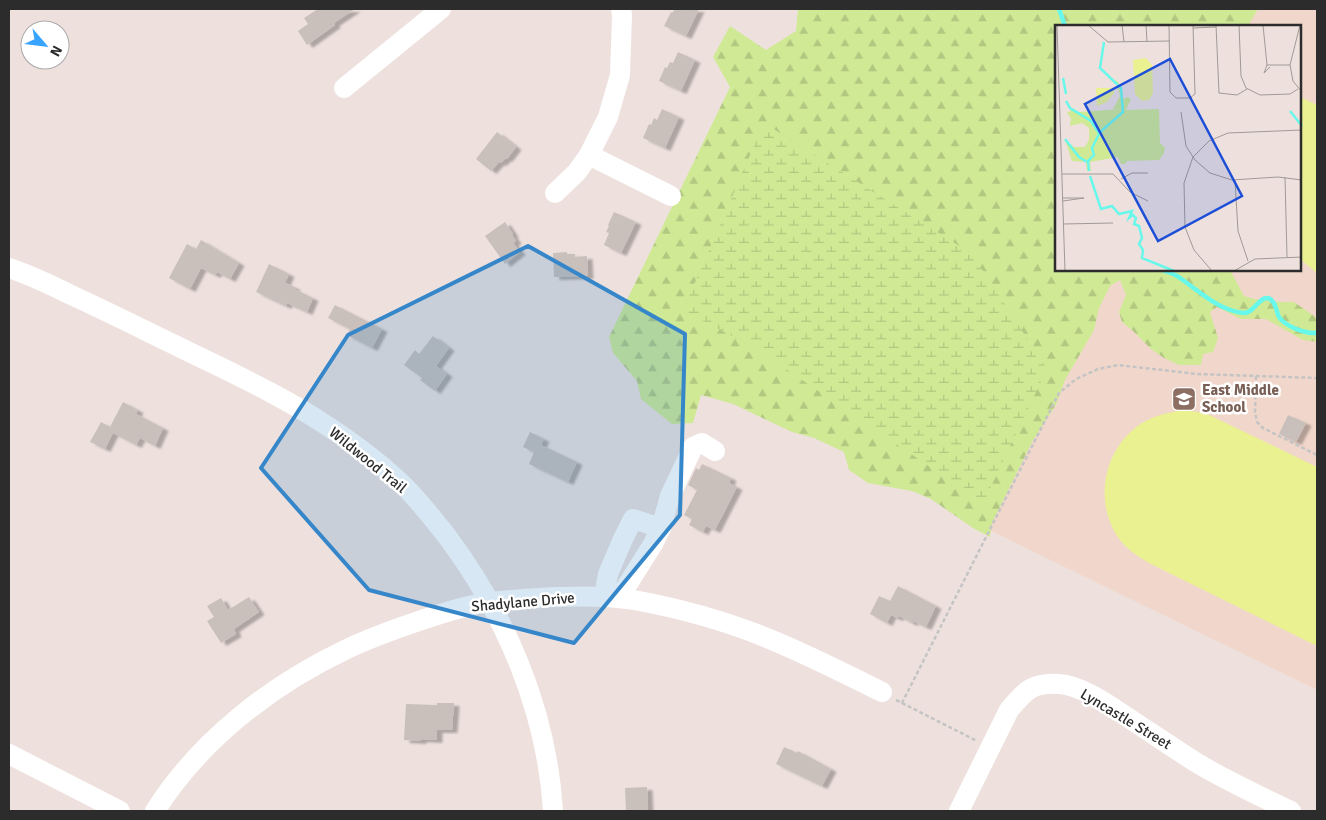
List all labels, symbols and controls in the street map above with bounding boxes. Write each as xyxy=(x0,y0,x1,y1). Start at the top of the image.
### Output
north arrow xyxy=(20,20,70,70)
inset map xyxy=(1055,25,1301,271)
text: N xyxy=(46,43,66,59)
place label: East Middle School xyxy=(1202,381,1279,416)
school or university icon: East Middle School xyxy=(1171,386,1197,412)
street label: Wildwood Trail xyxy=(326,423,410,497)
street label: Shadylane Drive xyxy=(471,589,575,615)
street label: Lyncastle Street xyxy=(1077,685,1175,753)

